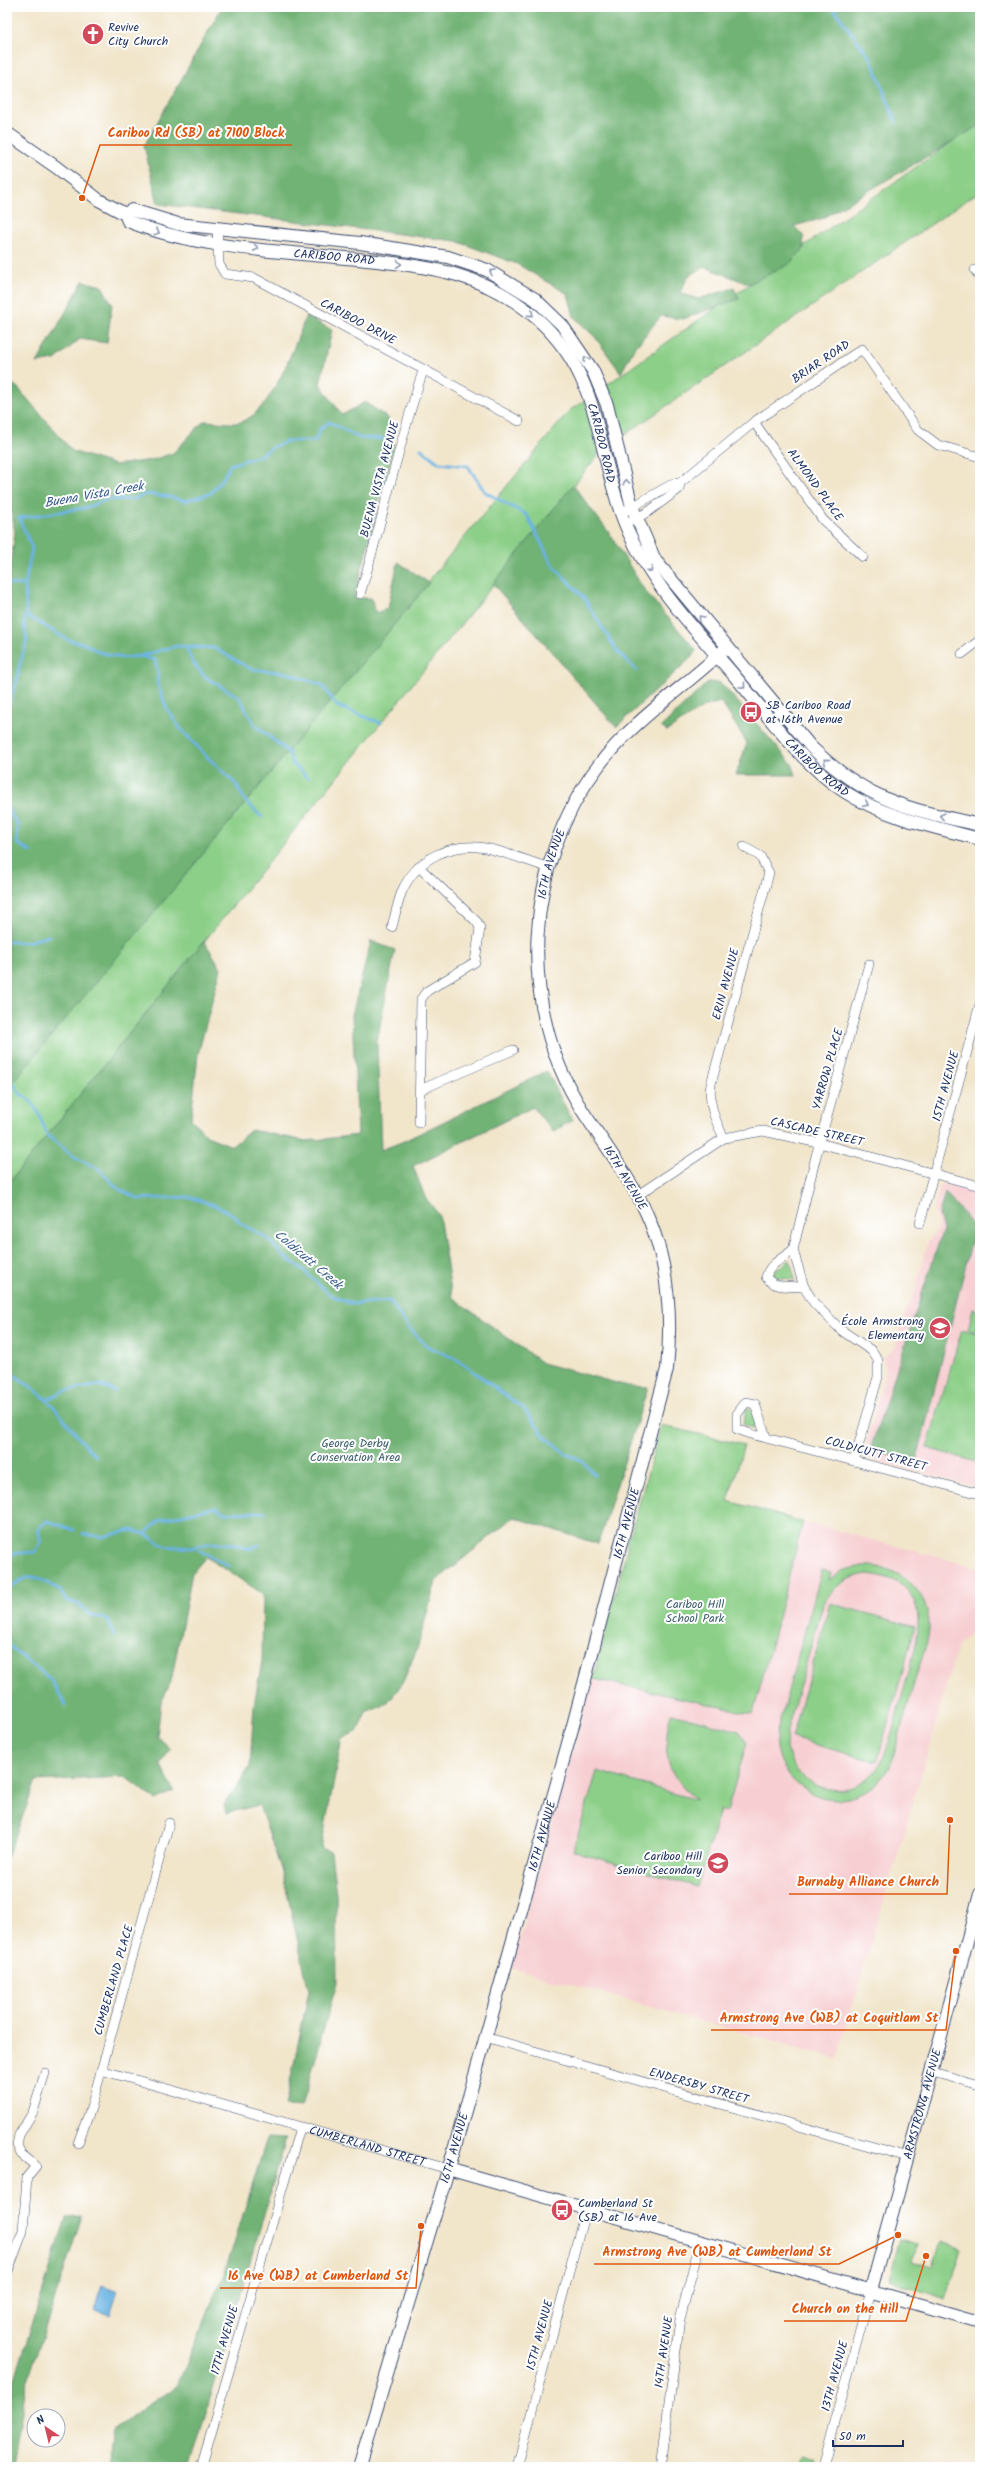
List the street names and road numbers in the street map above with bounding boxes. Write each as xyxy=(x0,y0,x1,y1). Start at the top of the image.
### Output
street label: CARIBOO ROAD xyxy=(293,244,376,270)
street label: CARIBOO DRIVE xyxy=(316,294,401,351)
street label: BRIAR ROAD xyxy=(788,335,854,389)
street label: CARIBOO ROAD xyxy=(582,401,621,485)
street label: BUENA VISTA AVENUE xyxy=(355,418,405,539)
street label: ALMOND PLACE xyxy=(782,445,849,526)
street label: CARIBOO ROAD xyxy=(780,733,853,802)
street label: 16TH AVENUE xyxy=(532,825,571,901)
street label: ERIN AVENUE xyxy=(707,945,745,1022)
street label: YARROW PLACE xyxy=(807,1025,849,1112)
street label: 15TH AVENUE xyxy=(927,1048,965,1123)
street label: CASCADE STREET xyxy=(768,1112,867,1152)
street label: 16TH AVENUE xyxy=(598,1142,652,1215)
street label: COLDICUTT STREET xyxy=(823,1431,931,1477)
street label: 16TH AVENUE xyxy=(608,1485,645,1561)
street label: 16TH AVENUE xyxy=(523,1797,561,1874)
street label: CUMBERLAND PLACE xyxy=(89,1921,139,2038)
street label: ARMSTRONG AVENUE xyxy=(898,2045,947,2162)
street label: ENDERSBY STREET xyxy=(647,2063,753,2110)
street label: 16TH AVENUE xyxy=(435,2109,474,2186)
street label: CUMBERLAND STREET xyxy=(307,2120,429,2172)
street label: 15TH AVENUE xyxy=(521,2297,559,2372)
street label: 17TH AVENUE xyxy=(206,2302,244,2377)
street label: 14TH AVENUE xyxy=(650,2314,679,2389)
street label: 13TH AVENUE xyxy=(816,2337,854,2414)

